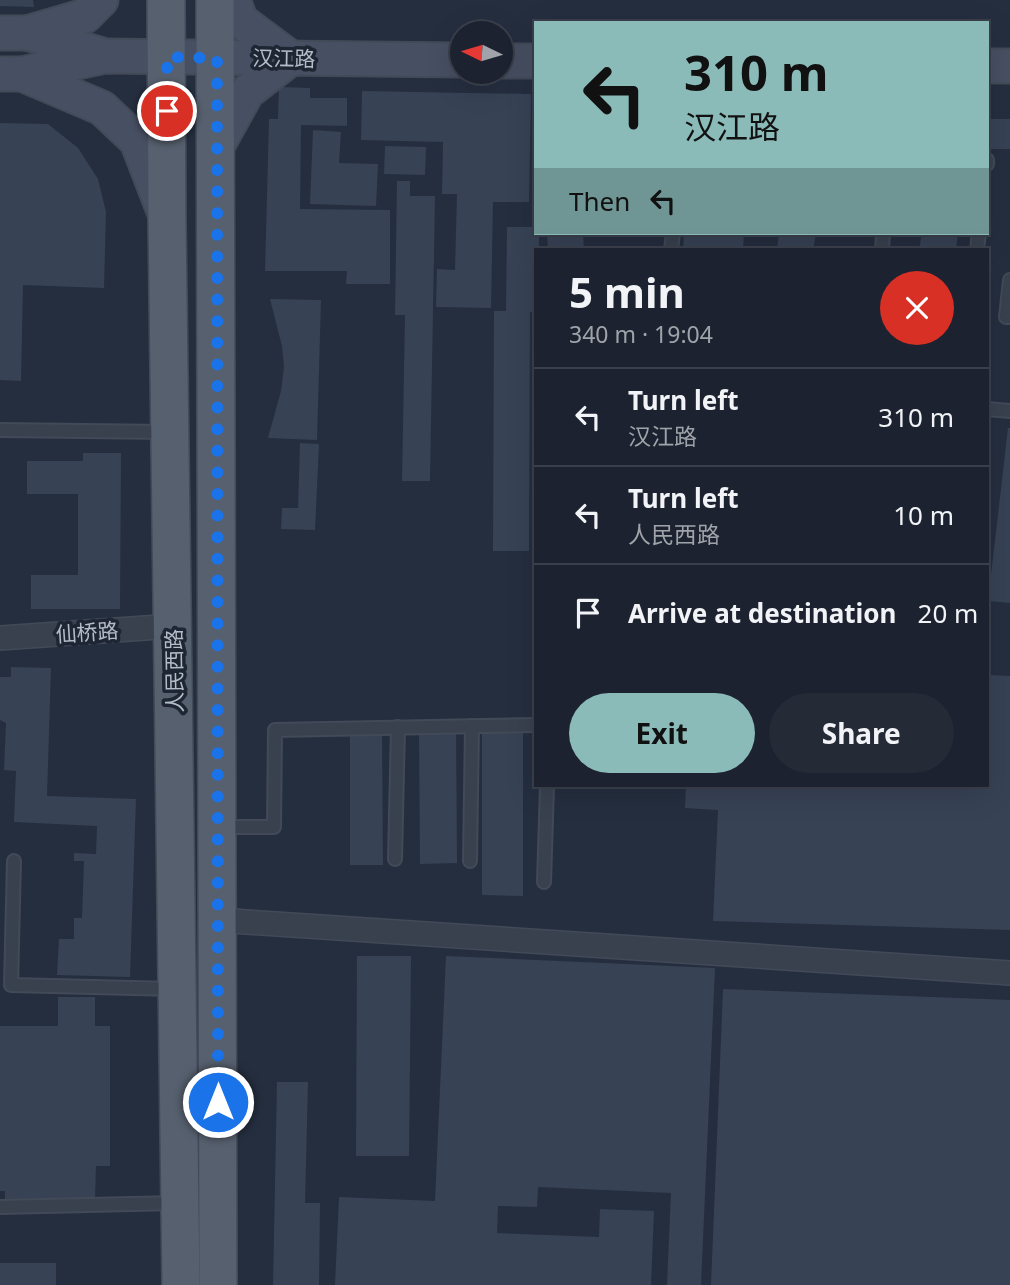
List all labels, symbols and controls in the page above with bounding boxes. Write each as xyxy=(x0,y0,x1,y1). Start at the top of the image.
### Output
north arrow xyxy=(450,21,513,84)
map controls xyxy=(450,21,513,84)
text: 310 m xyxy=(684,39,829,105)
street label: 汉江路 xyxy=(252,43,316,73)
icon: left xyxy=(569,49,660,140)
pin xyxy=(137,81,197,141)
icon: arrive xyxy=(148,92,186,130)
text: 汉江路 xyxy=(684,105,780,148)
icon: left xyxy=(644,182,682,220)
text: Then xyxy=(569,183,630,219)
text: 5 min xyxy=(569,263,685,320)
button: close xyxy=(880,271,954,345)
text: 340 m · 19:04 xyxy=(569,318,713,350)
text: Turn left xyxy=(628,382,739,418)
icon: left xyxy=(569,398,607,436)
text: 310 m xyxy=(878,399,954,435)
text: 汉江路 xyxy=(628,420,697,452)
text: Turn left xyxy=(628,480,739,516)
icon: left xyxy=(569,496,607,534)
text: 10 m xyxy=(893,497,954,533)
text: 人民西路 xyxy=(628,518,720,550)
icon: arrive xyxy=(569,594,607,632)
text: Arrive at destination xyxy=(628,595,897,631)
text: 20 m xyxy=(918,595,978,631)
street label: 仙桥路 xyxy=(55,616,119,648)
street label: 人民西路 xyxy=(159,629,189,713)
button: Exit xyxy=(569,693,755,773)
button: Share xyxy=(769,693,954,773)
position arrow xyxy=(181,1065,255,1139)

